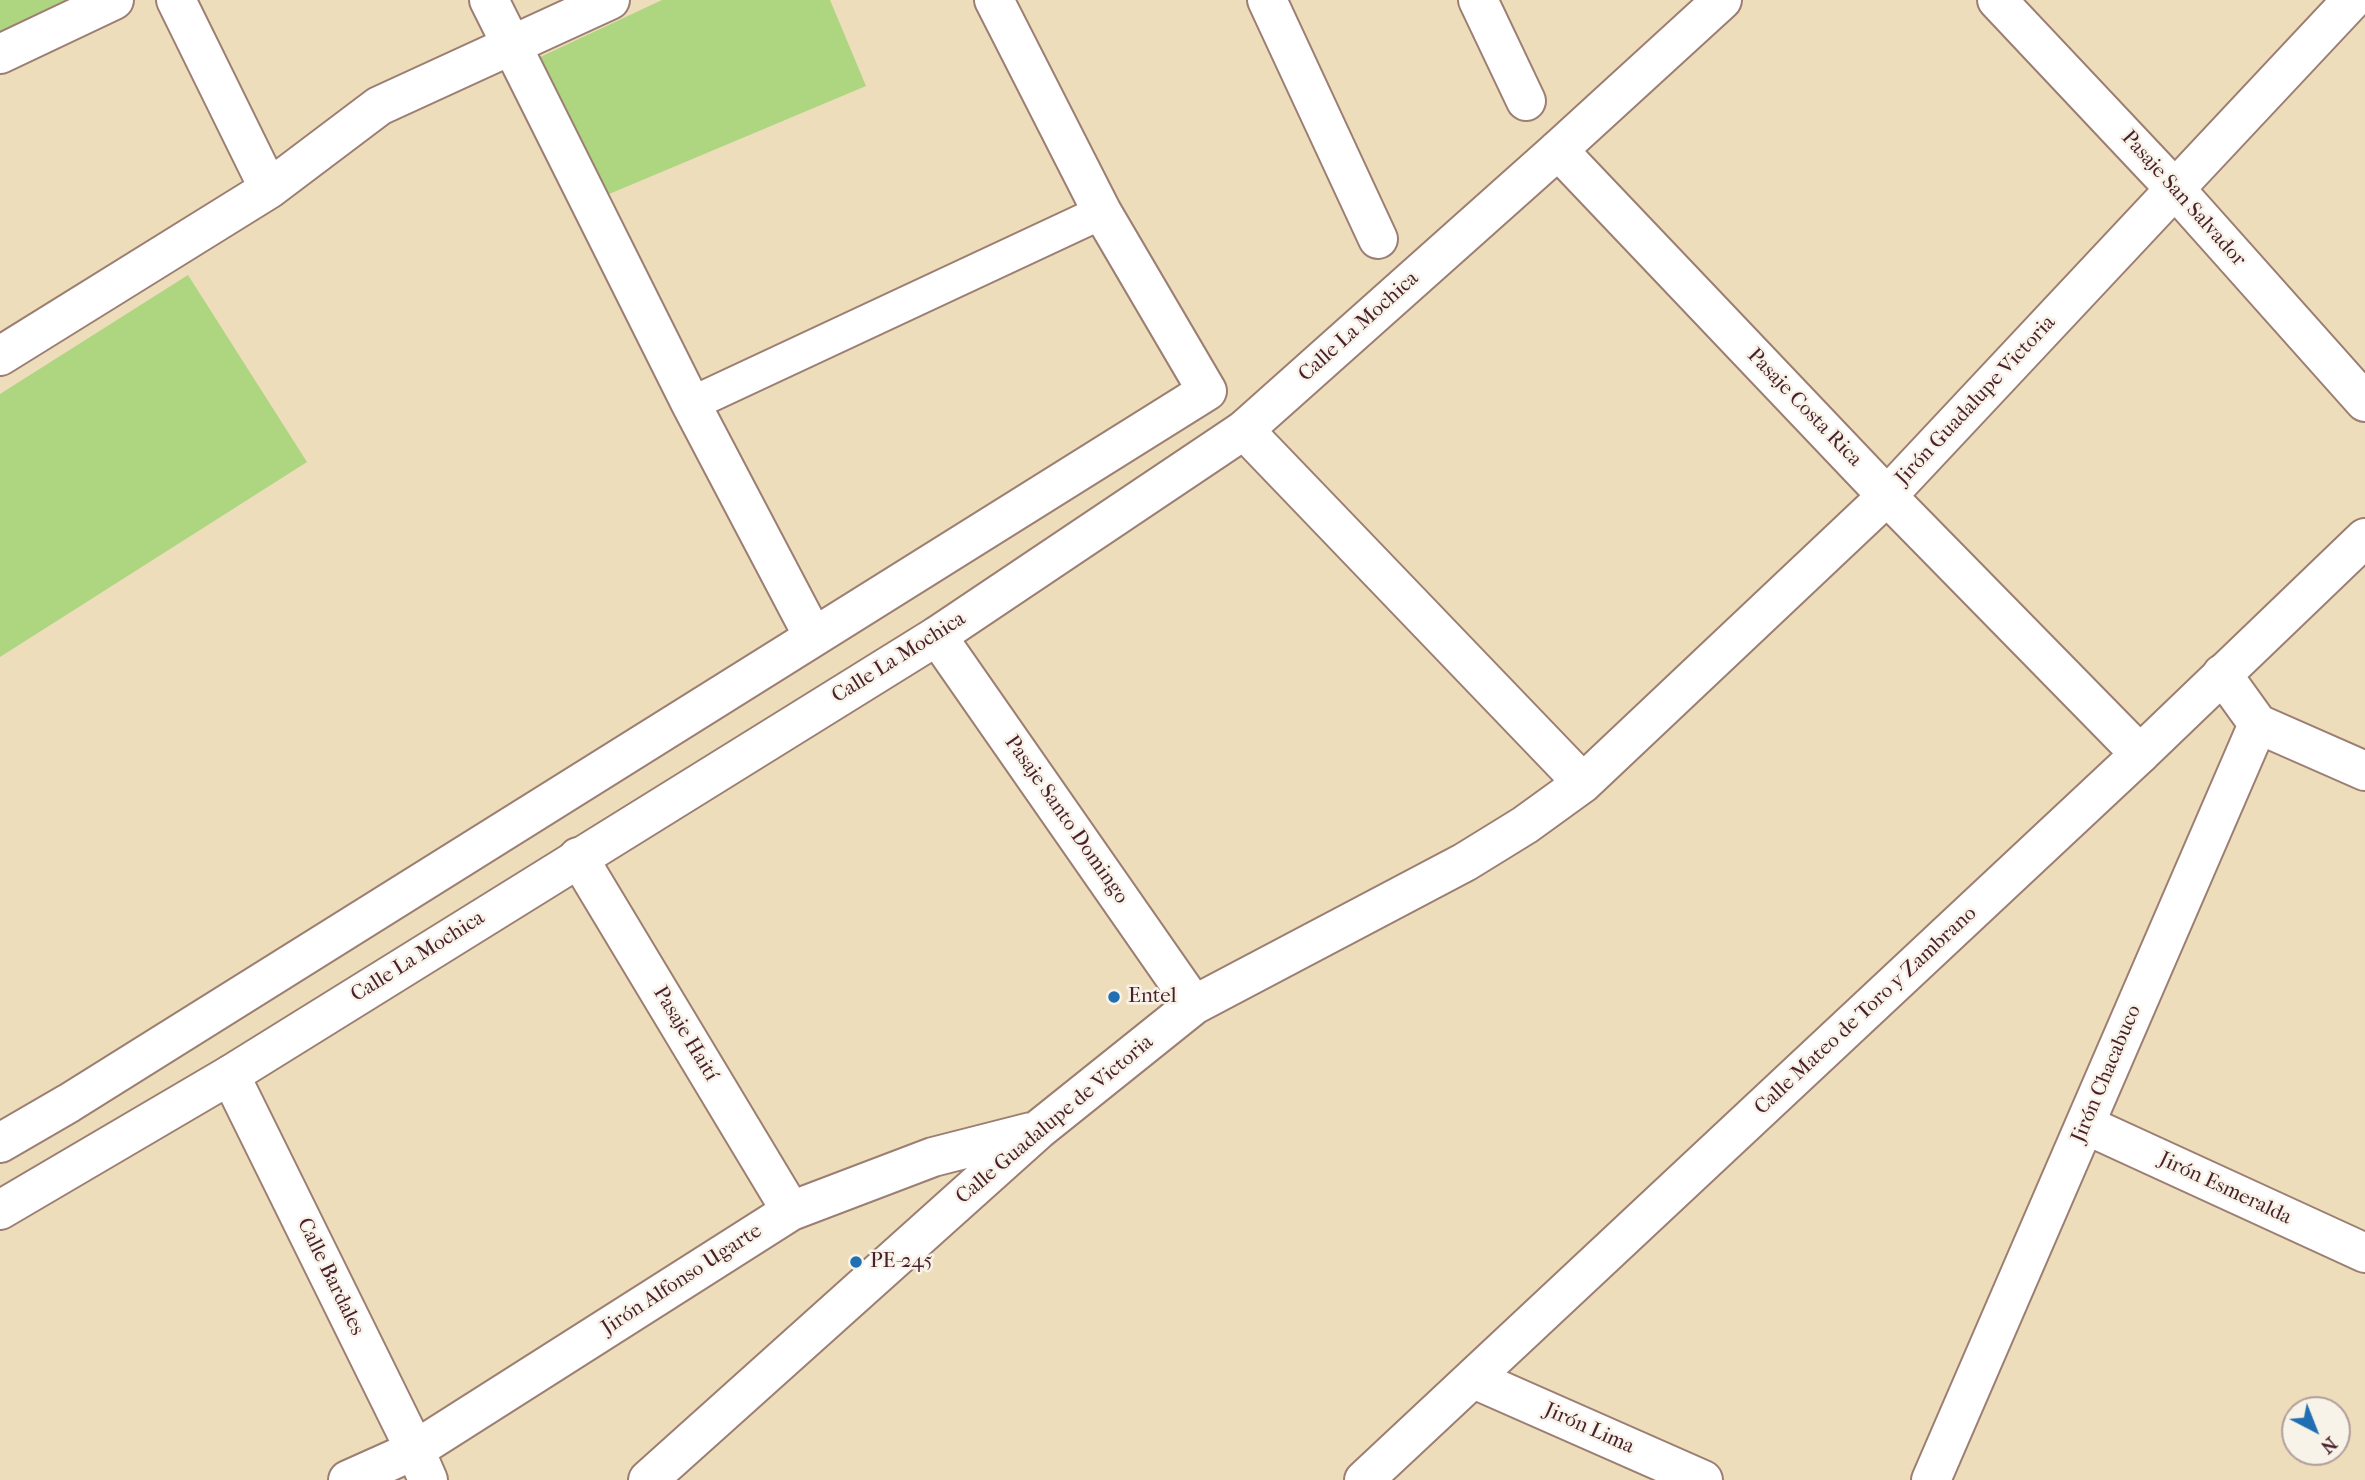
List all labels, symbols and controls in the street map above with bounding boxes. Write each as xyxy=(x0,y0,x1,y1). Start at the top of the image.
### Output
street label: Pasaje San Salvador xyxy=(2115,126,2251,272)
street label: Calle La Mochica xyxy=(1294,267,1424,387)
street label: Jirón Guadalupe Victoria xyxy=(1891,311,2061,491)
street label: Pasaje Costa Rica xyxy=(1741,344,1867,472)
street label: Calle La Mochica xyxy=(828,607,970,709)
street label: Pasaje Santo Domingo xyxy=(999,731,1133,909)
street label: Calle Mateo de Toro y Zambrano xyxy=(1750,901,1982,1121)
street label: Calle La Mochica xyxy=(347,906,489,1008)
street label: Pasaje Haití xyxy=(647,982,723,1086)
place label: Entel xyxy=(1128,984,1176,1010)
marker: Entel xyxy=(1106,989,1122,1005)
street label: Jirón Chacabuco xyxy=(2067,1001,2147,1147)
street label: Calle Guadalupe de Victoria xyxy=(951,1030,1159,1210)
street label: Jirón Esmeralda xyxy=(2155,1147,2295,1231)
street label: Calle Bardales xyxy=(291,1214,369,1340)
street label: Jirón Alfonso Ugarte xyxy=(597,1219,767,1341)
place label: PE-245 xyxy=(870,1249,933,1275)
marker: PE-245 xyxy=(848,1254,864,1270)
north arrow xyxy=(2281,1396,2351,1466)
street label: Jirón Lima xyxy=(1540,1398,1638,1460)
text: N xyxy=(2316,1432,2341,1458)

